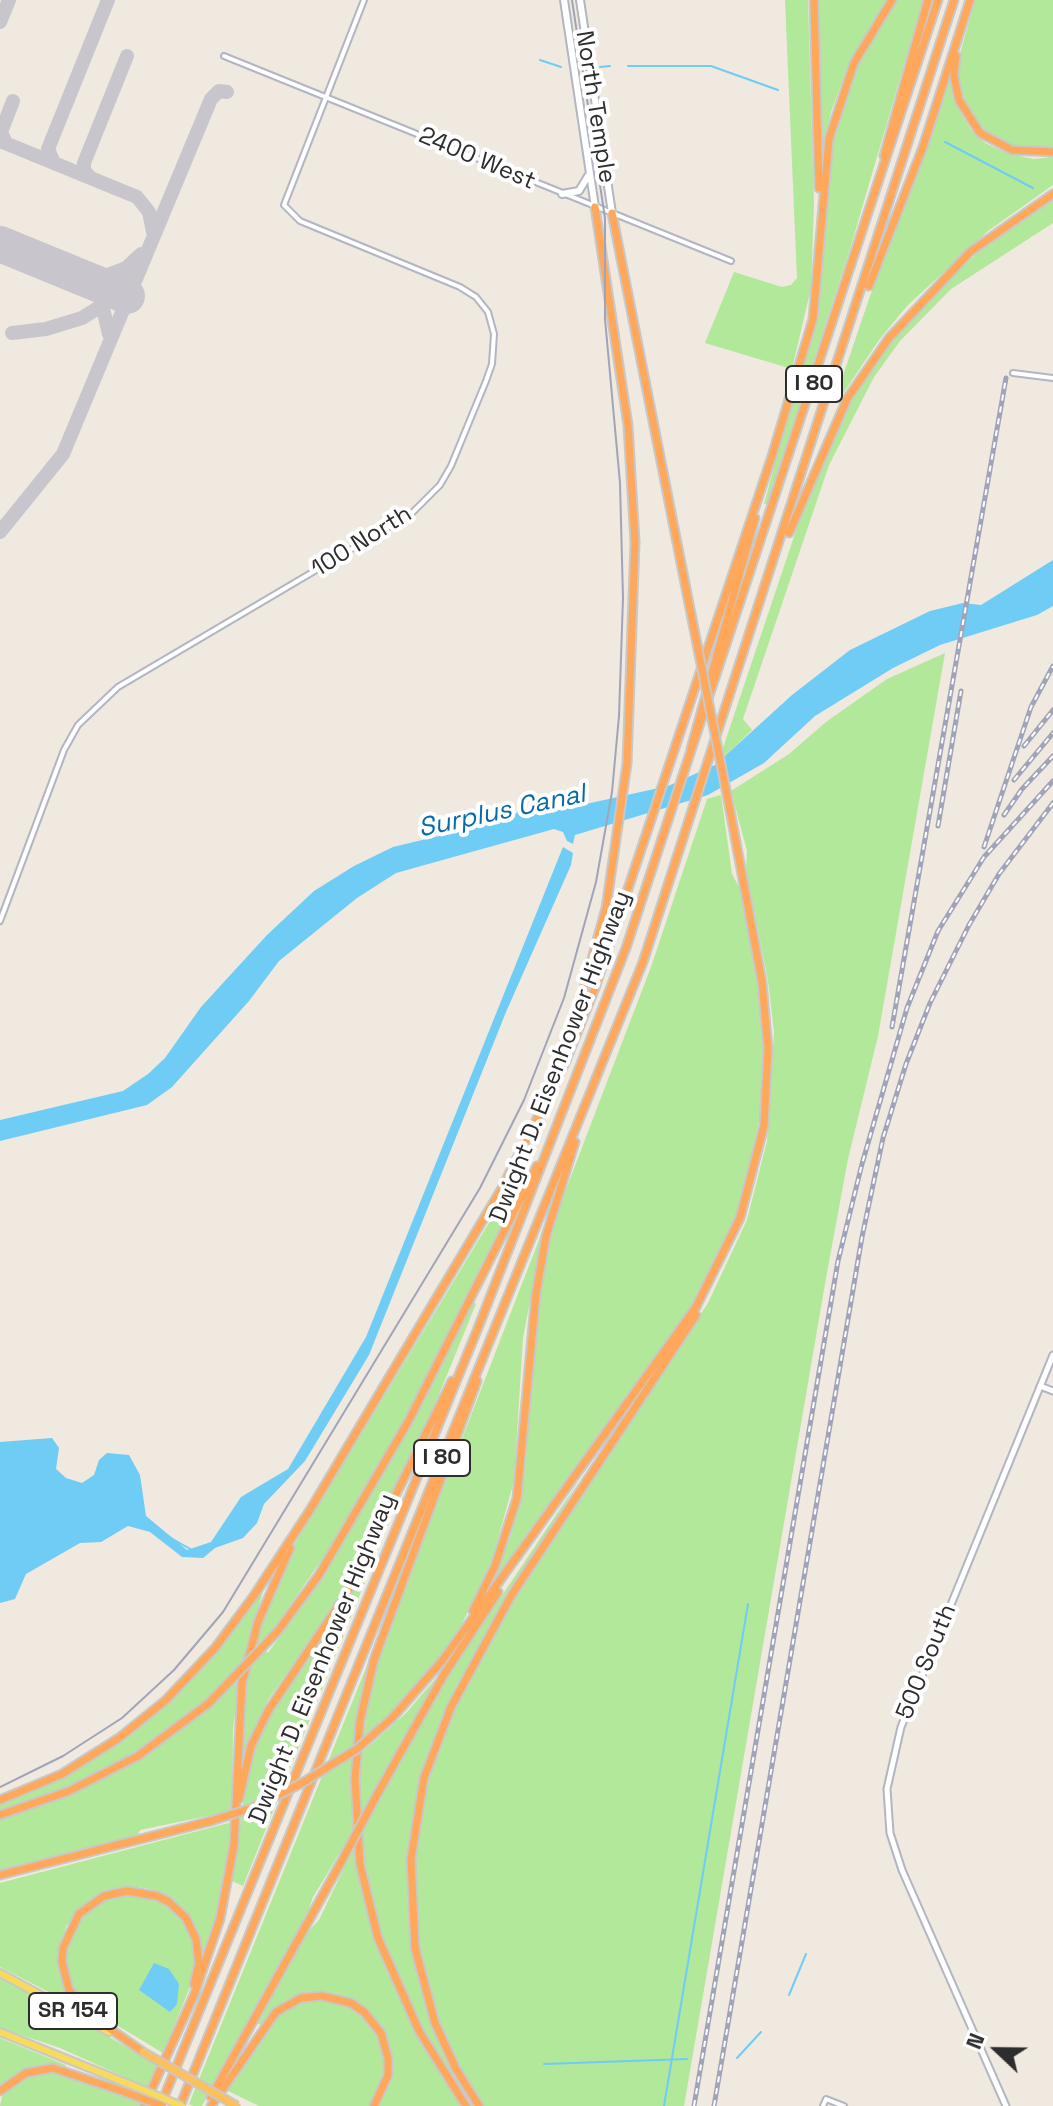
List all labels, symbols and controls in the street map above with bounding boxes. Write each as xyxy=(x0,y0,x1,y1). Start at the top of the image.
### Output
street label: North Temple xyxy=(569,29,621,185)
street label: 2400 West xyxy=(414,122,540,196)
road number: I 80 xyxy=(786,366,842,402)
street label: 100 North xyxy=(307,500,417,584)
water label: Surplus Canal xyxy=(416,779,588,845)
street label: Dwight D. Eisenhower Highway xyxy=(484,887,638,1227)
road number: I 80 xyxy=(414,1440,470,1476)
street label: Dwight D. Eisenhower Highway xyxy=(244,1490,402,1828)
street label: 500 South xyxy=(891,1600,963,1724)
road number: SR 154 xyxy=(29,1993,117,2029)
north arrow xyxy=(957,2010,1037,2090)
text: N xyxy=(959,2029,990,2053)

